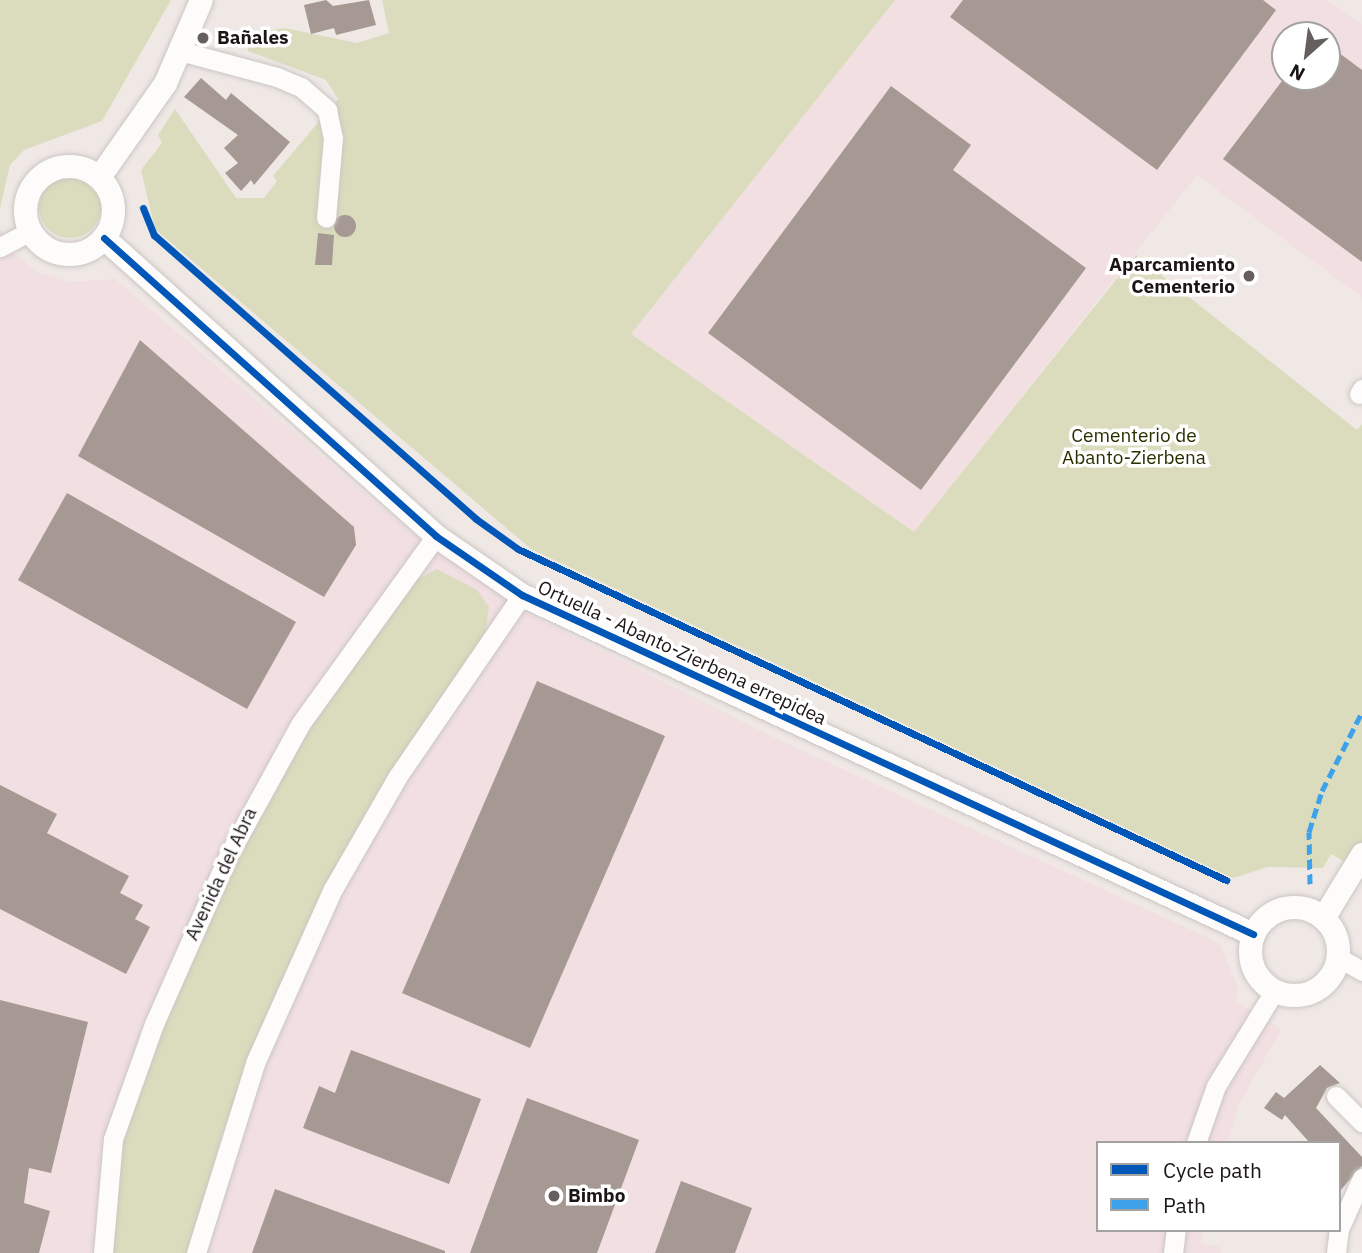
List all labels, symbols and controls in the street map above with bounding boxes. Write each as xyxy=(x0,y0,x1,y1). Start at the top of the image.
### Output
north arrow xyxy=(1271,21,1341,91)
place label: Bañales xyxy=(217,27,289,49)
marker: Bañales xyxy=(195,30,211,46)
text: N xyxy=(1285,59,1309,87)
place label: Aparcamiento Cementerio xyxy=(1109,254,1235,298)
marker: Aparcamiento Cementerio xyxy=(1241,268,1257,284)
park label: Cementerio de Abanto-Zierbena xyxy=(1062,425,1206,469)
street label: Ortuella - Abanto-Zierbena errepidea xyxy=(534,576,830,730)
street label: Avenida del Abra xyxy=(180,804,262,944)
legend xyxy=(1096,1141,1341,1232)
text: Cycle path xyxy=(1163,1156,1262,1184)
place label: Bimbo xyxy=(568,1185,625,1207)
marker: Bimbo xyxy=(546,1188,562,1204)
text: Path xyxy=(1163,1191,1206,1219)

